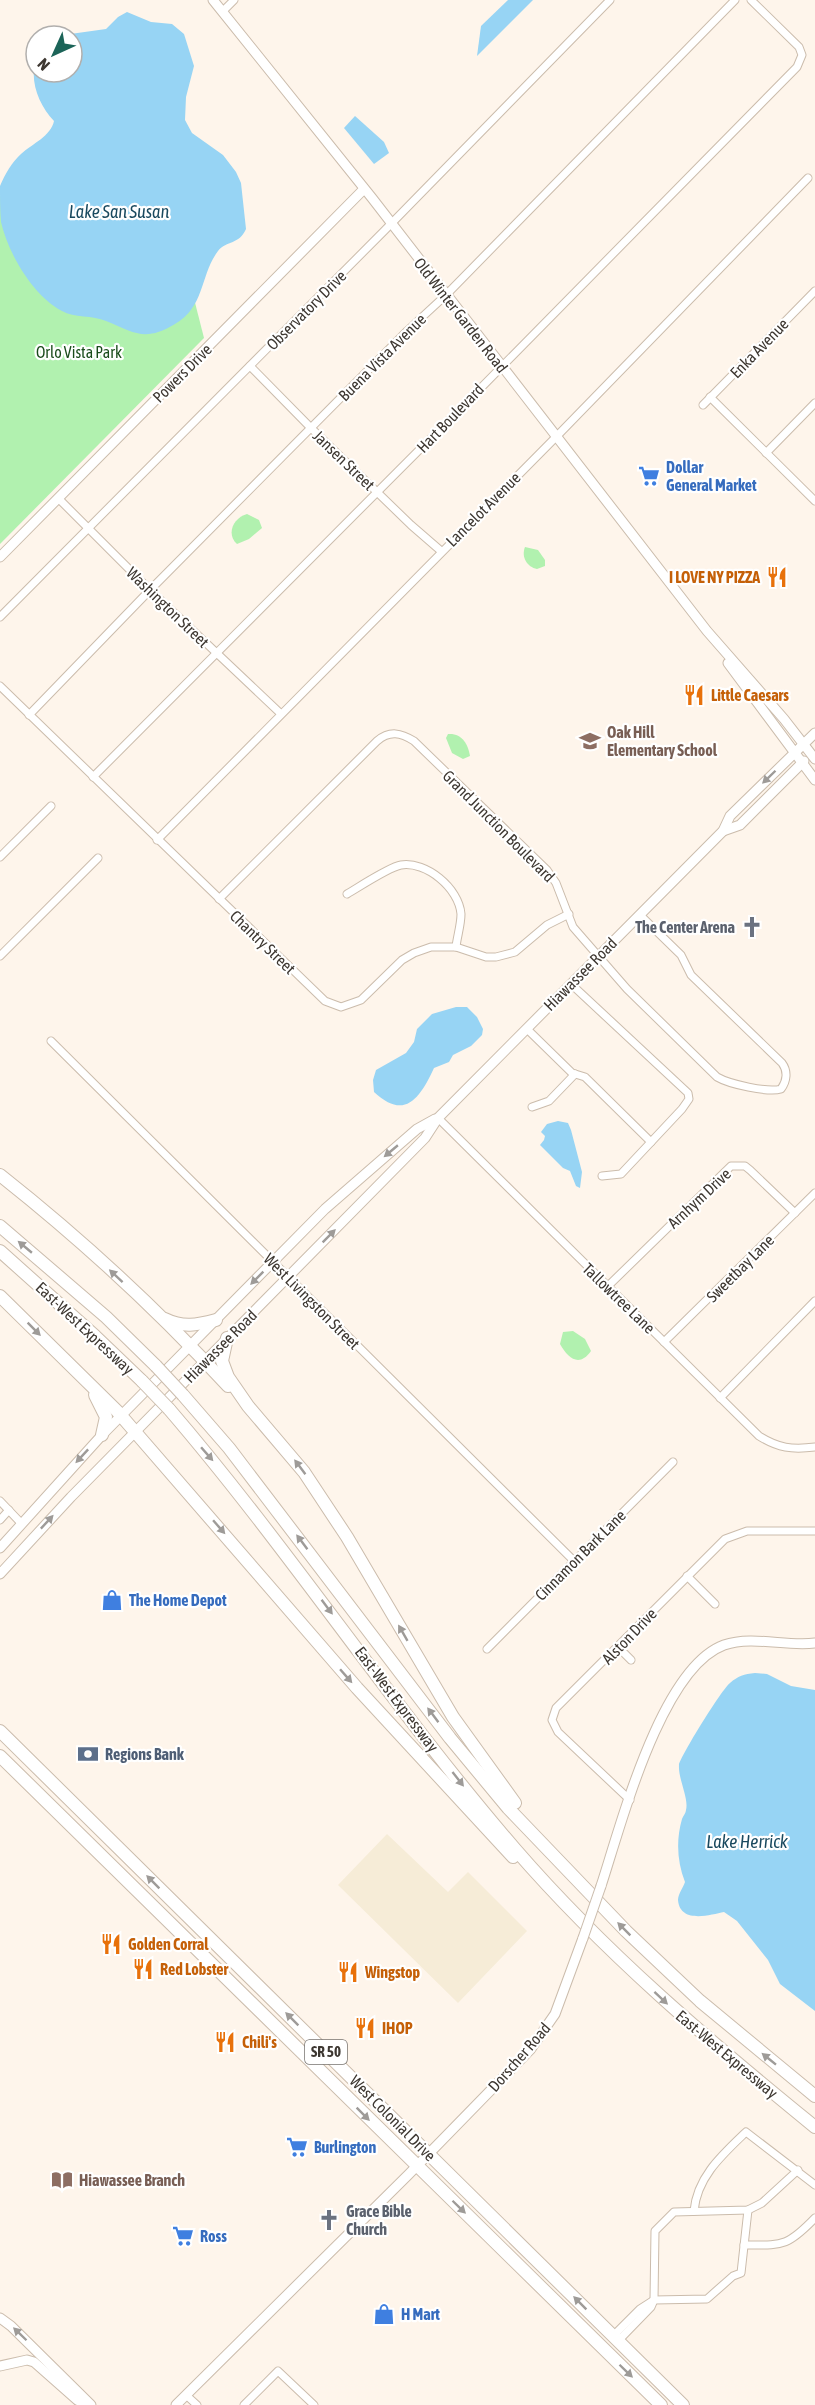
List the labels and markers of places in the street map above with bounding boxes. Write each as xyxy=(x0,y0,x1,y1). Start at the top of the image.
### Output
place label: Dollar General Market xyxy=(666,458,757,494)
supermarket icon: Dollar General Market xyxy=(637,464,661,488)
restaurant icon: I LOVE NY PIZZA xyxy=(765,565,789,589)
place label: I LOVE NY PIZZA xyxy=(669,568,760,586)
restaurant icon: Little Caesars xyxy=(682,683,706,707)
place label: Little Caesars xyxy=(711,686,789,704)
place label: Oak Hill Elementary School xyxy=(607,723,718,759)
school or university icon: Oak Hill Elementary School xyxy=(578,729,602,753)
church icon: The Center Arena xyxy=(740,915,764,939)
place label: The Center Arena xyxy=(635,918,735,936)
shop icon: The Home Depot xyxy=(100,1588,124,1612)
place label: The Home Depot xyxy=(129,1591,227,1609)
bank icon: Regions Bank xyxy=(76,1742,100,1766)
place label: Regions Bank xyxy=(105,1745,185,1763)
restaurant icon: Golden Corral xyxy=(99,1932,123,1956)
place label: Golden Corral xyxy=(128,1935,209,1953)
restaurant icon: Red Lobster xyxy=(131,1957,155,1981)
place label: Red Lobster xyxy=(160,1960,229,1978)
restaurant icon: Wingstop xyxy=(336,1960,360,1984)
place label: Wingstop xyxy=(364,1963,421,1981)
restaurant icon: IHOP xyxy=(353,2016,377,2040)
place label: IHOP xyxy=(382,2019,413,2037)
restaurant icon: Chili's xyxy=(213,2030,237,2054)
place label: Chili's xyxy=(242,2033,277,2051)
supermarket icon: Burlington xyxy=(285,2135,309,2159)
place label: Burlington xyxy=(314,2138,377,2156)
library icon: Hiawassee Branch xyxy=(50,2168,74,2192)
place label: Hiawassee Branch xyxy=(79,2171,185,2189)
place label: Grace Bible Church xyxy=(346,2202,412,2238)
church icon: Grace Bible Church xyxy=(317,2208,341,2232)
supermarket icon: Ross xyxy=(171,2224,195,2248)
place label: Ross xyxy=(200,2227,227,2245)
shop icon: H Mart xyxy=(372,2302,396,2326)
place label: H Mart xyxy=(401,2305,440,2323)

